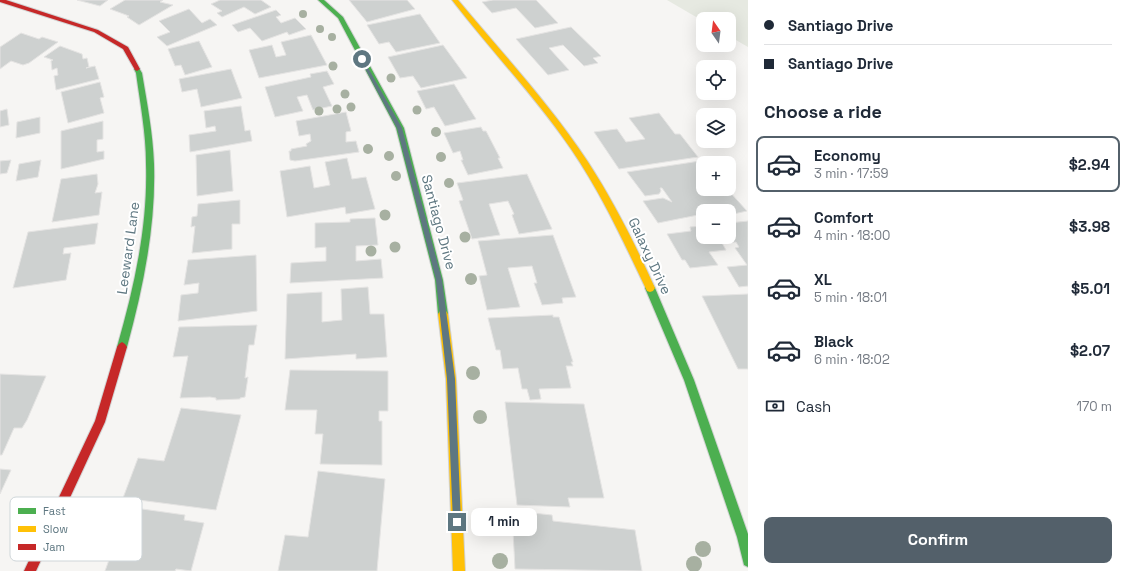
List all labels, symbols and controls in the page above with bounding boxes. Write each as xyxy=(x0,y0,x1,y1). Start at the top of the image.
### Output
north arrow xyxy=(696,12,736,52)
map controls xyxy=(696,12,736,244)
text: Santiago Drive xyxy=(788,16,893,35)
route start xyxy=(353,50,371,68)
text: Santiago Drive xyxy=(788,54,893,73)
button: locate xyxy=(696,60,736,100)
text: Choose a ride xyxy=(764,100,882,123)
button: layers xyxy=(696,108,736,148)
icon: car xyxy=(766,146,802,182)
text: Economy xyxy=(814,146,881,165)
text: $2.94 xyxy=(1069,155,1110,174)
button: + xyxy=(696,156,736,196)
text: 3 min · 17:59 xyxy=(814,165,888,182)
street label: Santiago Drive xyxy=(418,173,460,271)
street label: Leeward Lane xyxy=(113,201,143,295)
button: − xyxy=(696,204,736,244)
icon: car xyxy=(766,208,802,244)
text: Comfort xyxy=(814,208,874,227)
street label: Galaxy Drive xyxy=(624,215,676,297)
text: $3.98 xyxy=(1069,217,1110,236)
text: 4 min · 18:00 xyxy=(814,227,890,244)
icon: car xyxy=(766,270,802,306)
text: XL xyxy=(814,270,832,289)
text: $5.01 xyxy=(1071,279,1110,298)
text: 5 min · 18:01 xyxy=(814,289,887,306)
icon: car xyxy=(766,332,802,368)
text: Black xyxy=(814,332,854,351)
text: $2.07 xyxy=(1070,341,1110,360)
text: 6 min · 18:02 xyxy=(814,351,890,368)
icon: cash xyxy=(764,395,786,417)
text: Cash xyxy=(796,397,831,416)
text: 170 m xyxy=(1076,398,1112,415)
legend xyxy=(10,497,142,561)
text: Fast xyxy=(43,504,66,518)
callout: 1 min xyxy=(471,508,537,536)
route end xyxy=(448,513,466,531)
text: 1 min xyxy=(488,513,520,530)
button: Confirm xyxy=(764,517,1112,563)
text: Slow xyxy=(43,522,68,536)
text: Jam xyxy=(43,540,65,554)

